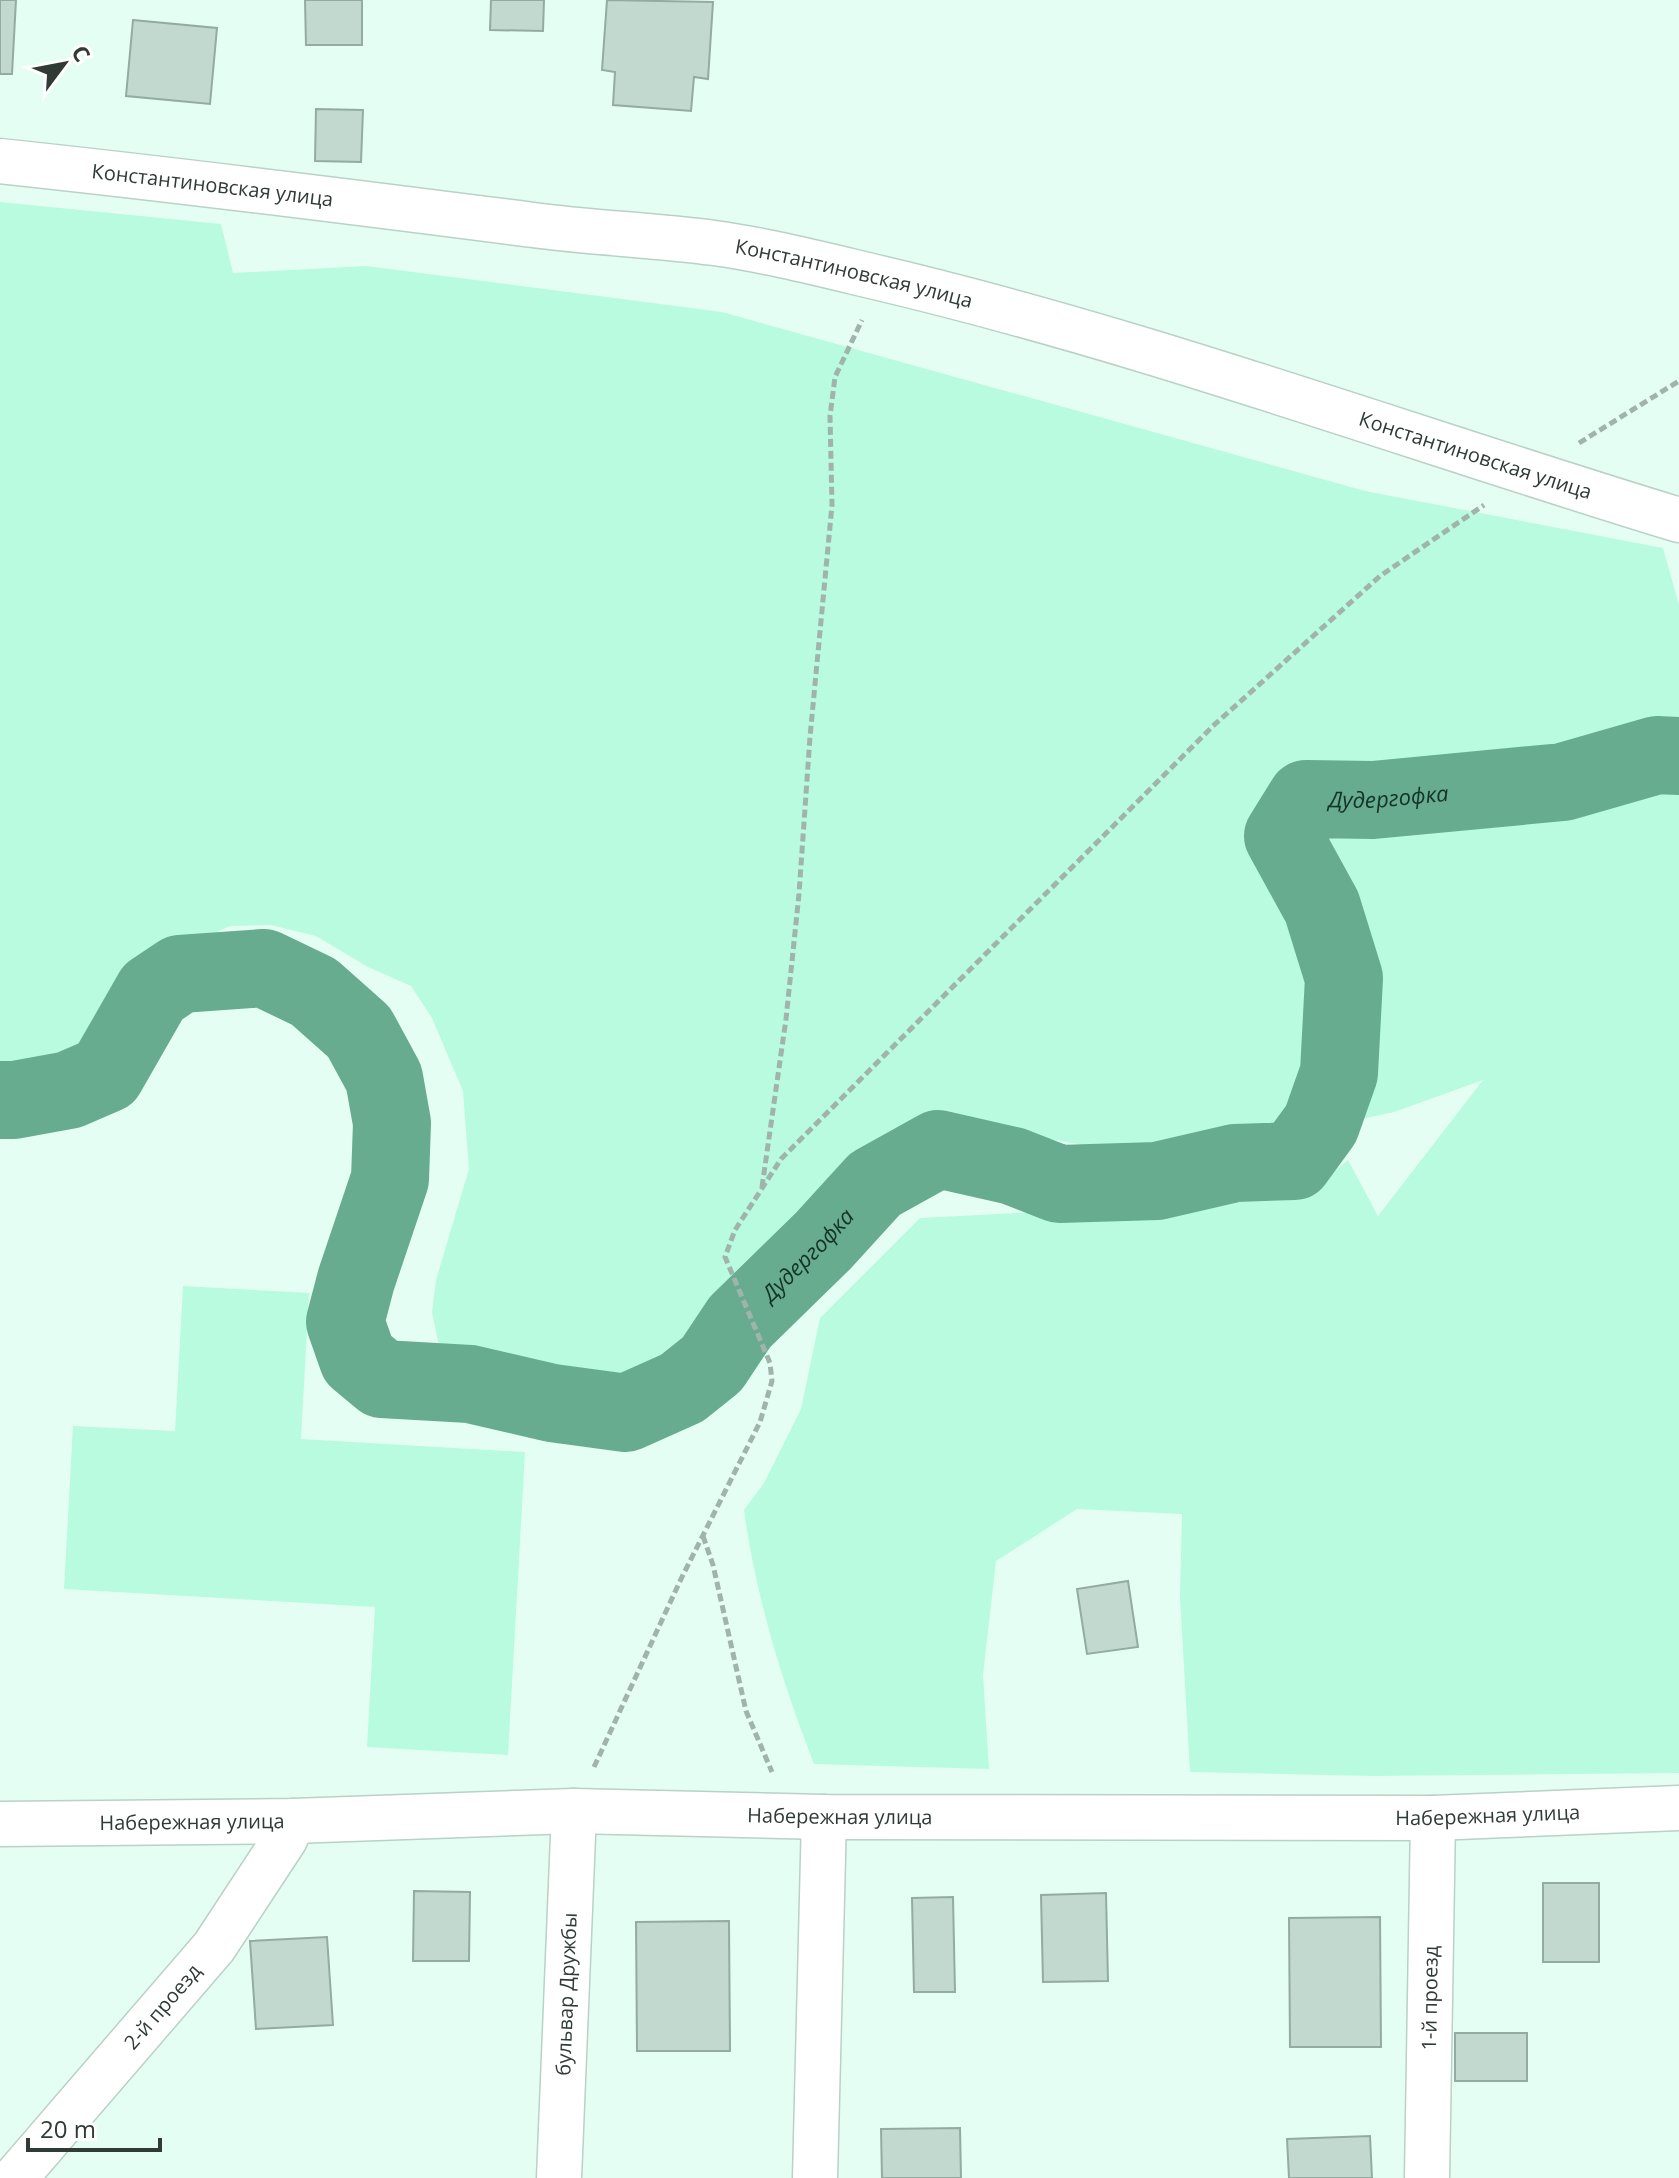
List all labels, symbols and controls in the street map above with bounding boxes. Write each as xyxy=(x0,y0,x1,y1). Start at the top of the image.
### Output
north arrow xyxy=(24,24,104,104)
text: С xyxy=(65,39,98,67)
street label: Константиновская улица xyxy=(90,157,335,213)
street label: Константиновская улица xyxy=(733,232,976,314)
street label: Константиновская улица xyxy=(1356,405,1595,505)
water label: Дудергофка xyxy=(1326,777,1450,814)
water label: Дудергофка xyxy=(753,1201,860,1309)
street label: Набережная улица xyxy=(1395,1798,1581,1831)
street label: Набережная улица xyxy=(747,1801,932,1830)
street label: Набережная улица xyxy=(99,1807,285,1836)
street label: бульвар Дружбы xyxy=(549,1912,583,2076)
street label: 1-й проезд xyxy=(1415,1945,1444,2051)
street label: 2-й проезд xyxy=(118,1958,207,2055)
scale bar xyxy=(28,2102,160,2152)
text: 20 m xyxy=(40,2112,96,2145)

